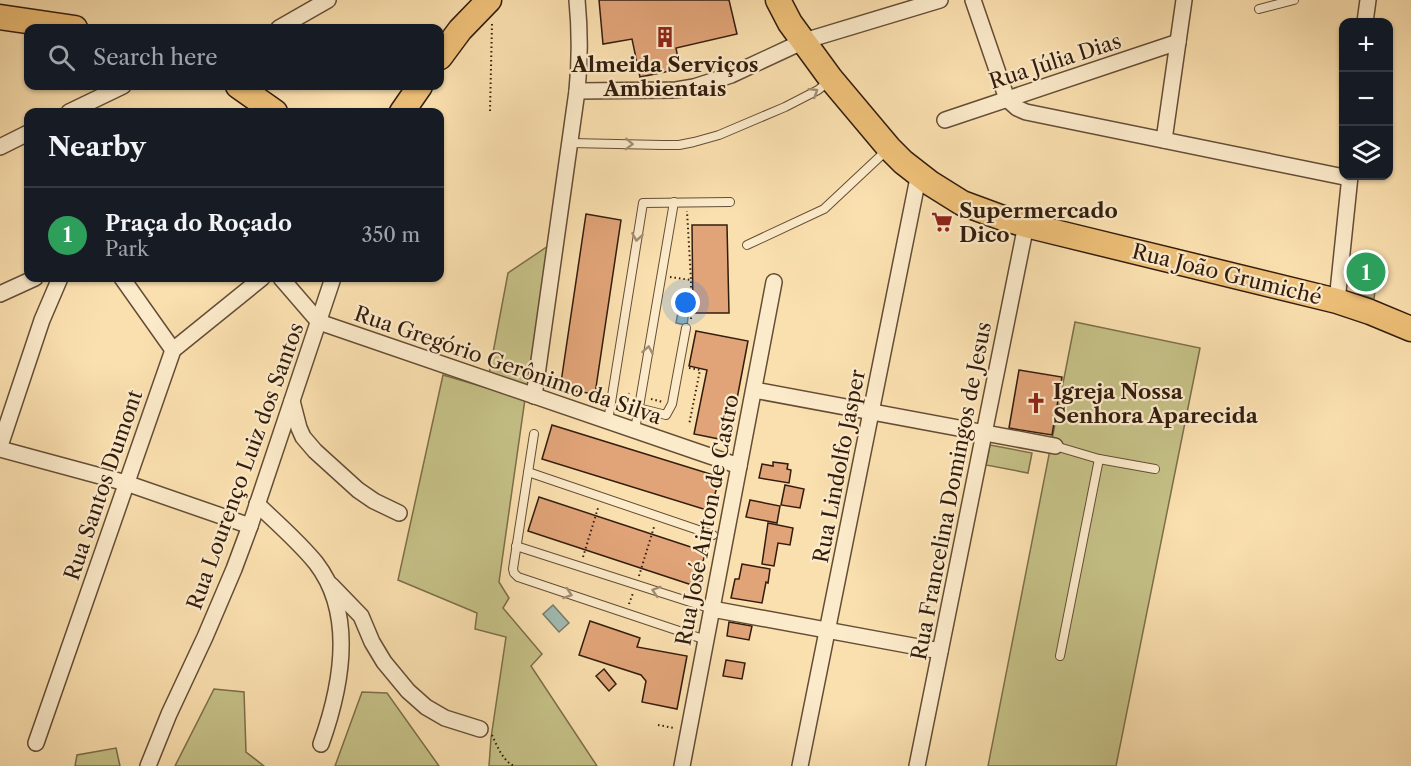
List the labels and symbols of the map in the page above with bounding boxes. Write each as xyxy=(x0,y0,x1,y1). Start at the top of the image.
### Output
building icon: Almeida Serviços Ambientais xyxy=(653,25,677,49)
street label: Rua Júlia Dias xyxy=(986,28,1124,94)
place label: Almeida Serviços Ambientais xyxy=(570,52,759,101)
one-way arrow xyxy=(808,87,818,99)
one-way arrow xyxy=(625,138,634,151)
place label: Supermercado Dico xyxy=(959,198,1118,247)
supermarket icon: Supermercado Dico xyxy=(930,210,954,234)
one-way arrow xyxy=(632,232,644,241)
street label: Rua João Grumiché xyxy=(1129,238,1325,310)
pin: 1 xyxy=(1346,250,1386,294)
your location xyxy=(671,288,700,317)
street label: Rua Gregório Gerônimo da Silva xyxy=(351,301,666,430)
street label: Rua Lourenço Luiz dos Santos xyxy=(181,319,309,613)
street label: Rua Francelina Domingos de Jesus xyxy=(906,320,996,662)
one-way arrow xyxy=(642,346,654,355)
street label: Rua Lindolfo Jasper xyxy=(808,367,870,565)
place label: Igreja Nossa Senhora Aparecida xyxy=(1053,379,1259,428)
street label: Rua Santos Dumont xyxy=(59,386,147,583)
church icon: Igreja Nossa Senhora Aparecida xyxy=(1024,391,1048,415)
street label: Rua José Airton de Castro xyxy=(670,392,744,648)
one-way arrow xyxy=(651,586,662,598)
one-way arrow xyxy=(562,587,573,599)

